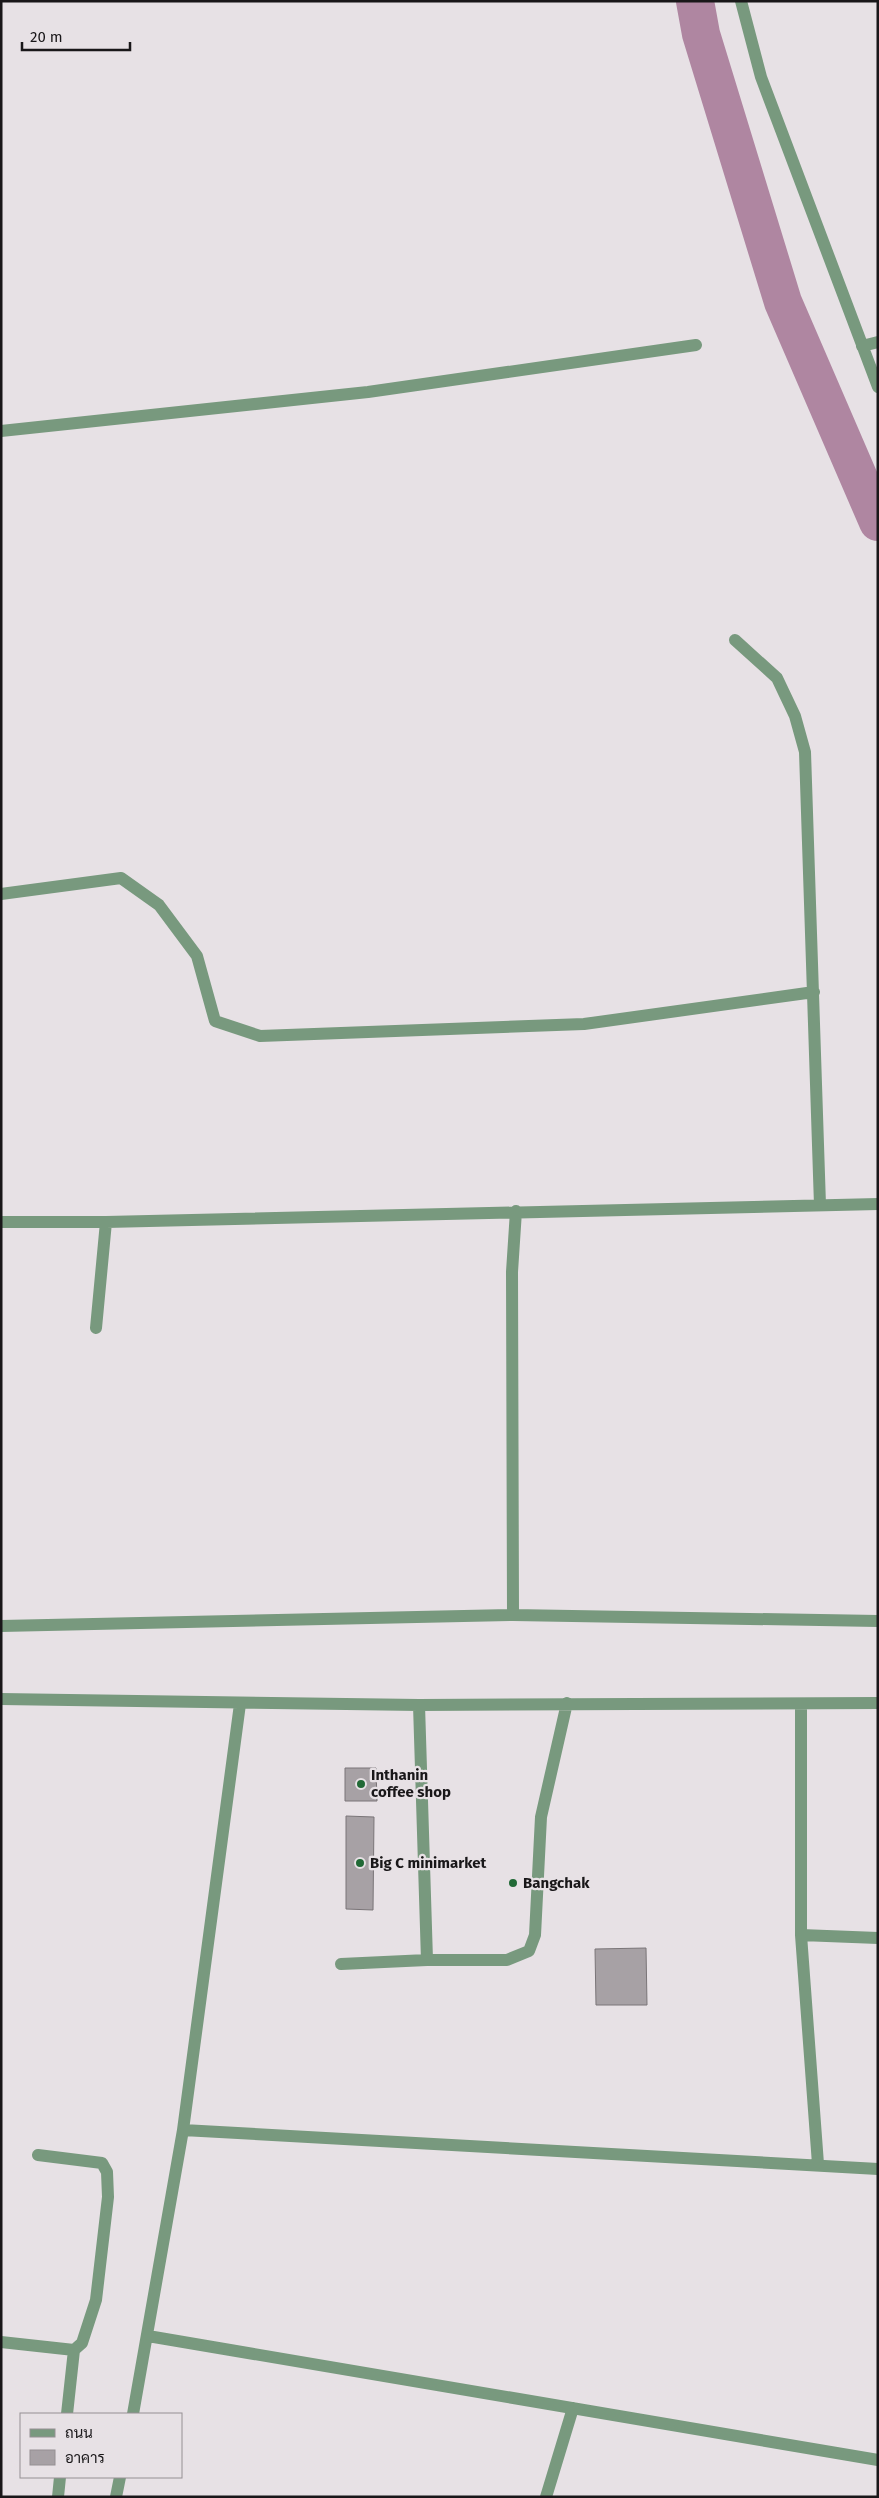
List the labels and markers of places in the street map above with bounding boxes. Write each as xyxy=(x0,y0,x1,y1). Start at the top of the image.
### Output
place label: Inthanin coffee shop xyxy=(371,1766,451,1801)
marker: Inthanin coffee shop xyxy=(355,1778,367,1790)
place label: Big C minimarket xyxy=(370,1854,487,1872)
marker: Big C minimarket xyxy=(354,1857,366,1869)
place label: Bangchak xyxy=(523,1874,590,1892)
marker: Bangchak xyxy=(507,1877,519,1889)

